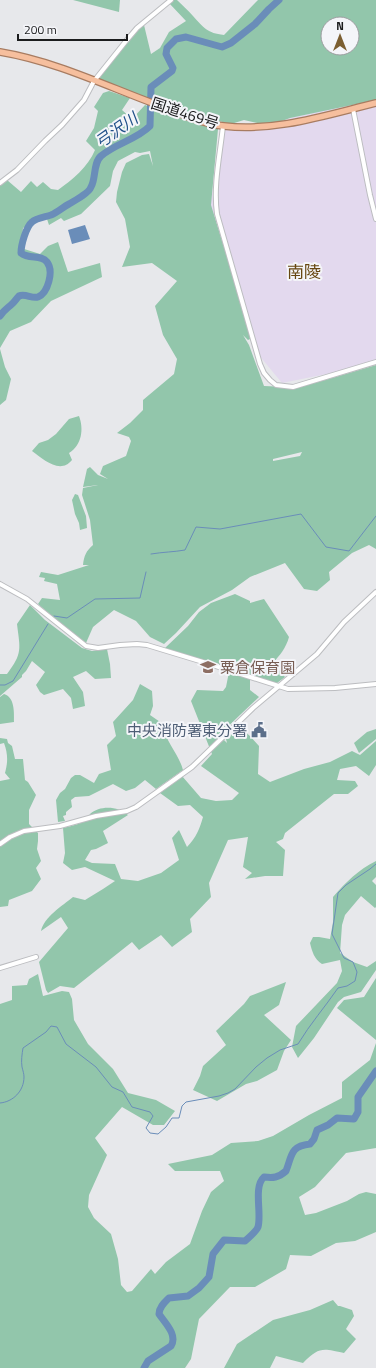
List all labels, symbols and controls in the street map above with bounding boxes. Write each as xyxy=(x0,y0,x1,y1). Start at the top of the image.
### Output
scale bar xyxy=(18,16,127,42)
north arrow xyxy=(320,16,360,56)
text: N xyxy=(336,18,344,34)
text: 200 m xyxy=(24,20,57,39)
street label: 国道469号 xyxy=(148,91,222,135)
water label: 弓沢川 xyxy=(89,105,144,154)
district label: 南陵 xyxy=(287,259,321,285)
place label: 粟倉保育園 xyxy=(220,656,295,679)
school or university icon: 粟倉保育園 xyxy=(199,658,217,676)
place label: 中央消防署東分署 xyxy=(127,719,247,742)
public building icon: 中央消防署東分署 xyxy=(250,721,268,739)

